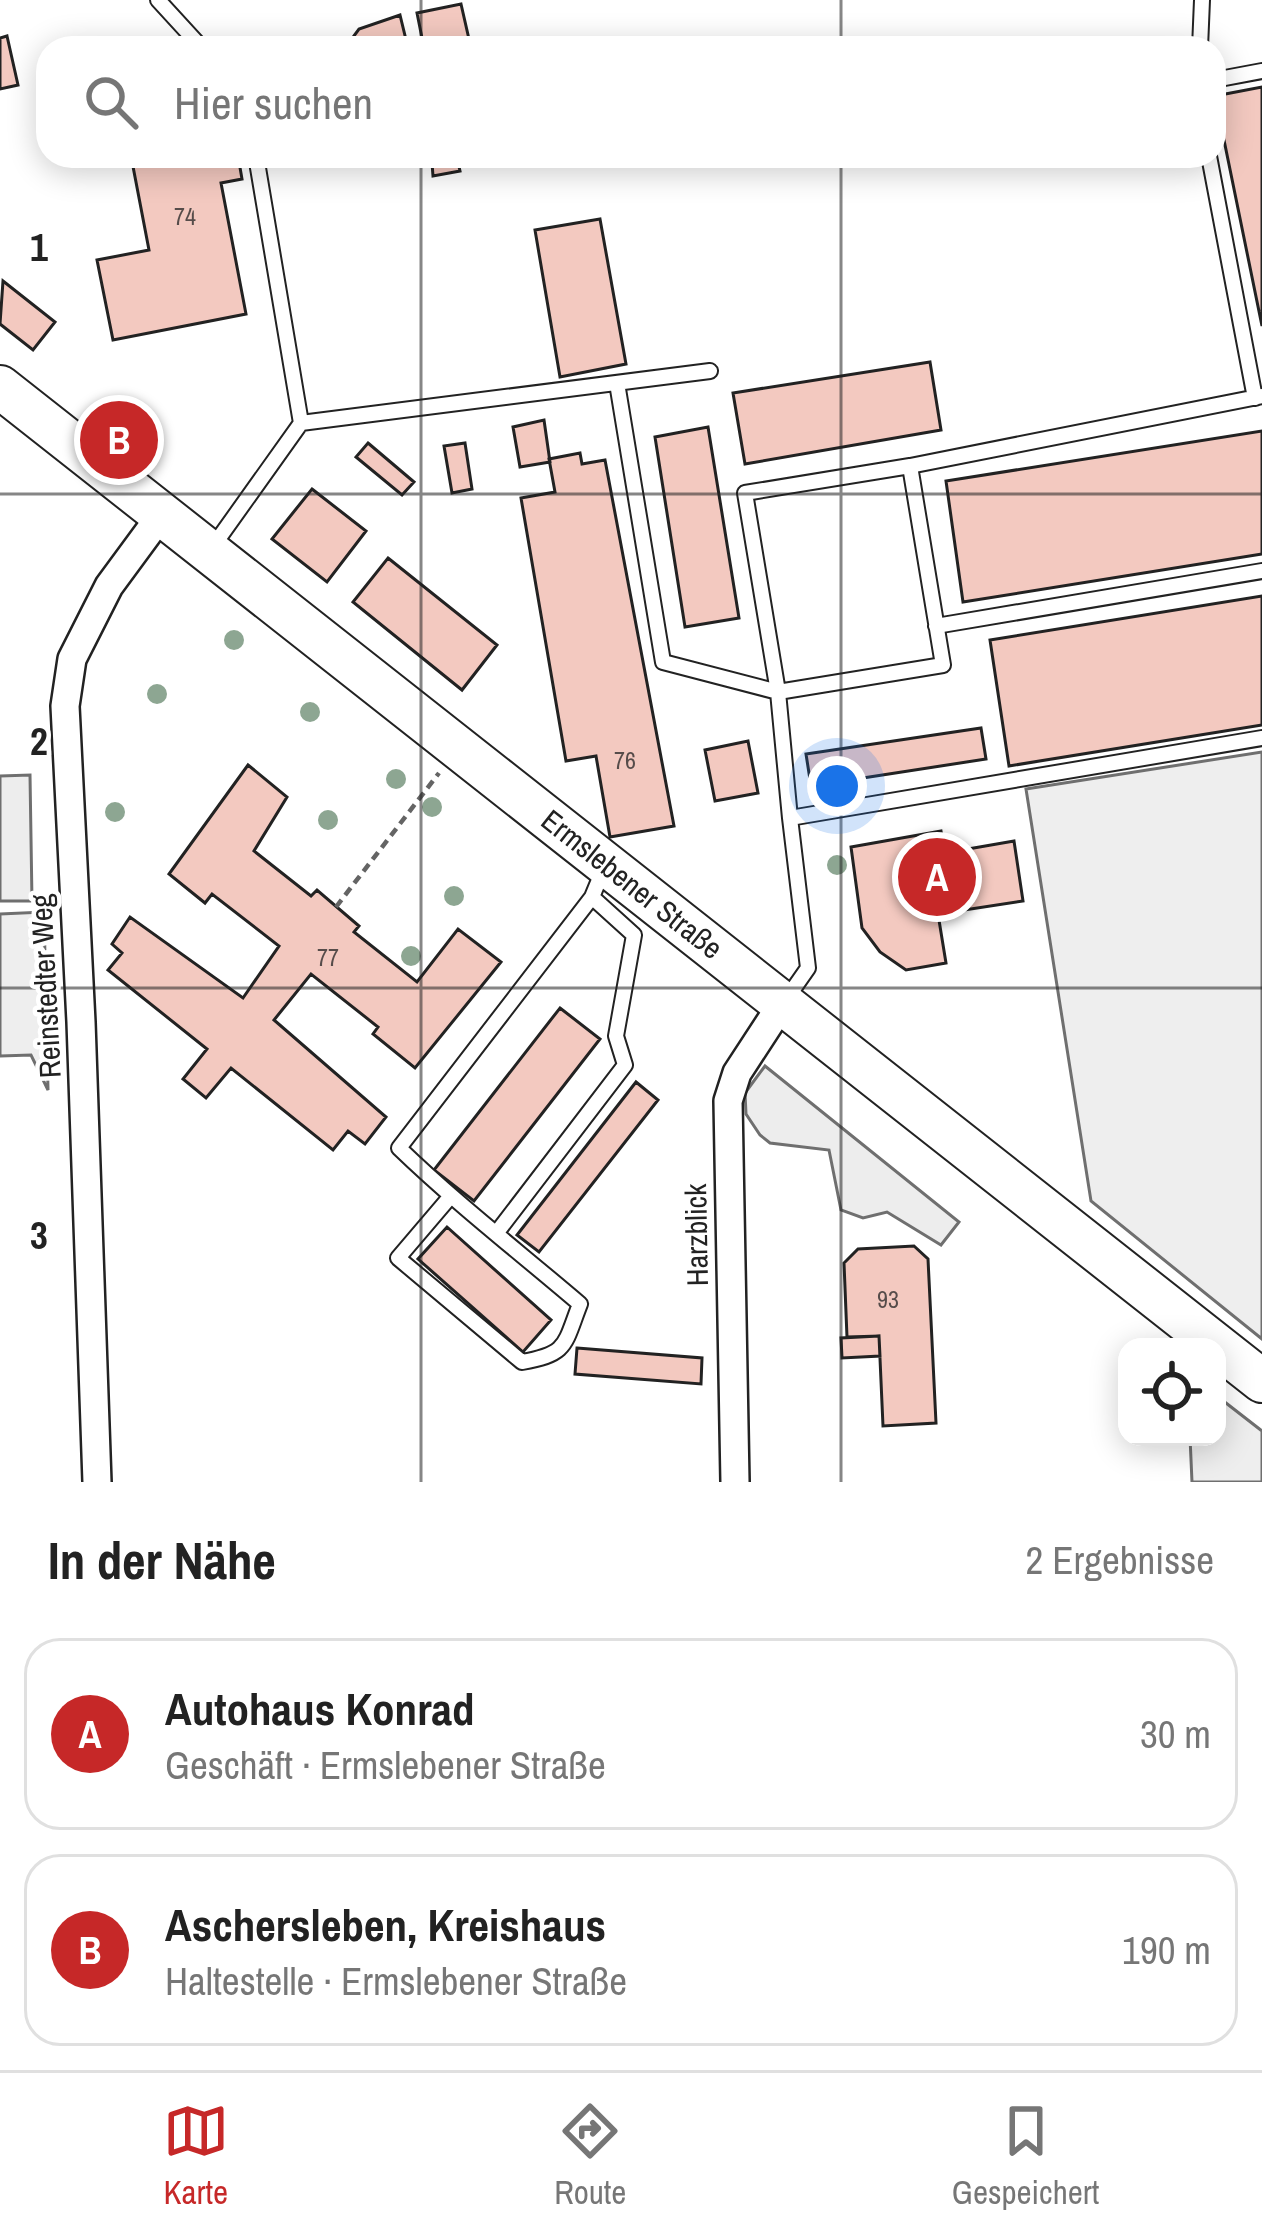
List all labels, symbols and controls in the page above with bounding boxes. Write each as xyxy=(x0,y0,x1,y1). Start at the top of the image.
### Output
search box xyxy=(36,36,1226,168)
icon: search xyxy=(78,69,144,135)
text: Hier suchen xyxy=(174,72,373,133)
house number: 74 xyxy=(174,200,196,232)
text: 1 xyxy=(30,221,48,273)
pin: B xyxy=(80,395,158,485)
text: 2 xyxy=(30,715,48,767)
house number: 76 xyxy=(614,744,636,776)
your location xyxy=(807,756,867,816)
street label: Ermslebener Straße xyxy=(533,800,731,968)
pin: A xyxy=(898,832,976,922)
street label: Reinstedter Weg xyxy=(20,893,70,1079)
house number: 77 xyxy=(317,941,339,973)
street label: Harzblick xyxy=(675,1183,717,1287)
text: 3 xyxy=(30,1209,48,1261)
house number: 93 xyxy=(877,1283,899,1315)
map controls xyxy=(1118,1338,1226,1446)
button: locate xyxy=(1118,1338,1226,1446)
text: In der Nähe xyxy=(48,1526,276,1595)
text: 2 Ergebnisse xyxy=(1026,1534,1214,1586)
text: Autohaus Konrad xyxy=(165,1678,475,1739)
text: A xyxy=(78,1708,102,1760)
text: 30 m xyxy=(1140,1708,1211,1760)
text: Geschäft · Ermslebener Straße xyxy=(165,1739,606,1791)
text: Aschersleben, Kreishaus xyxy=(165,1894,606,1955)
text: B xyxy=(78,1924,102,1976)
text: 190 m xyxy=(1122,1924,1211,1976)
text: Haltestelle · Ermslebener Straße xyxy=(165,1955,627,2007)
tab: Karte xyxy=(163,2098,229,2214)
tab: Route xyxy=(554,2098,626,2214)
tab: Gespeichert xyxy=(952,2098,1099,2214)

